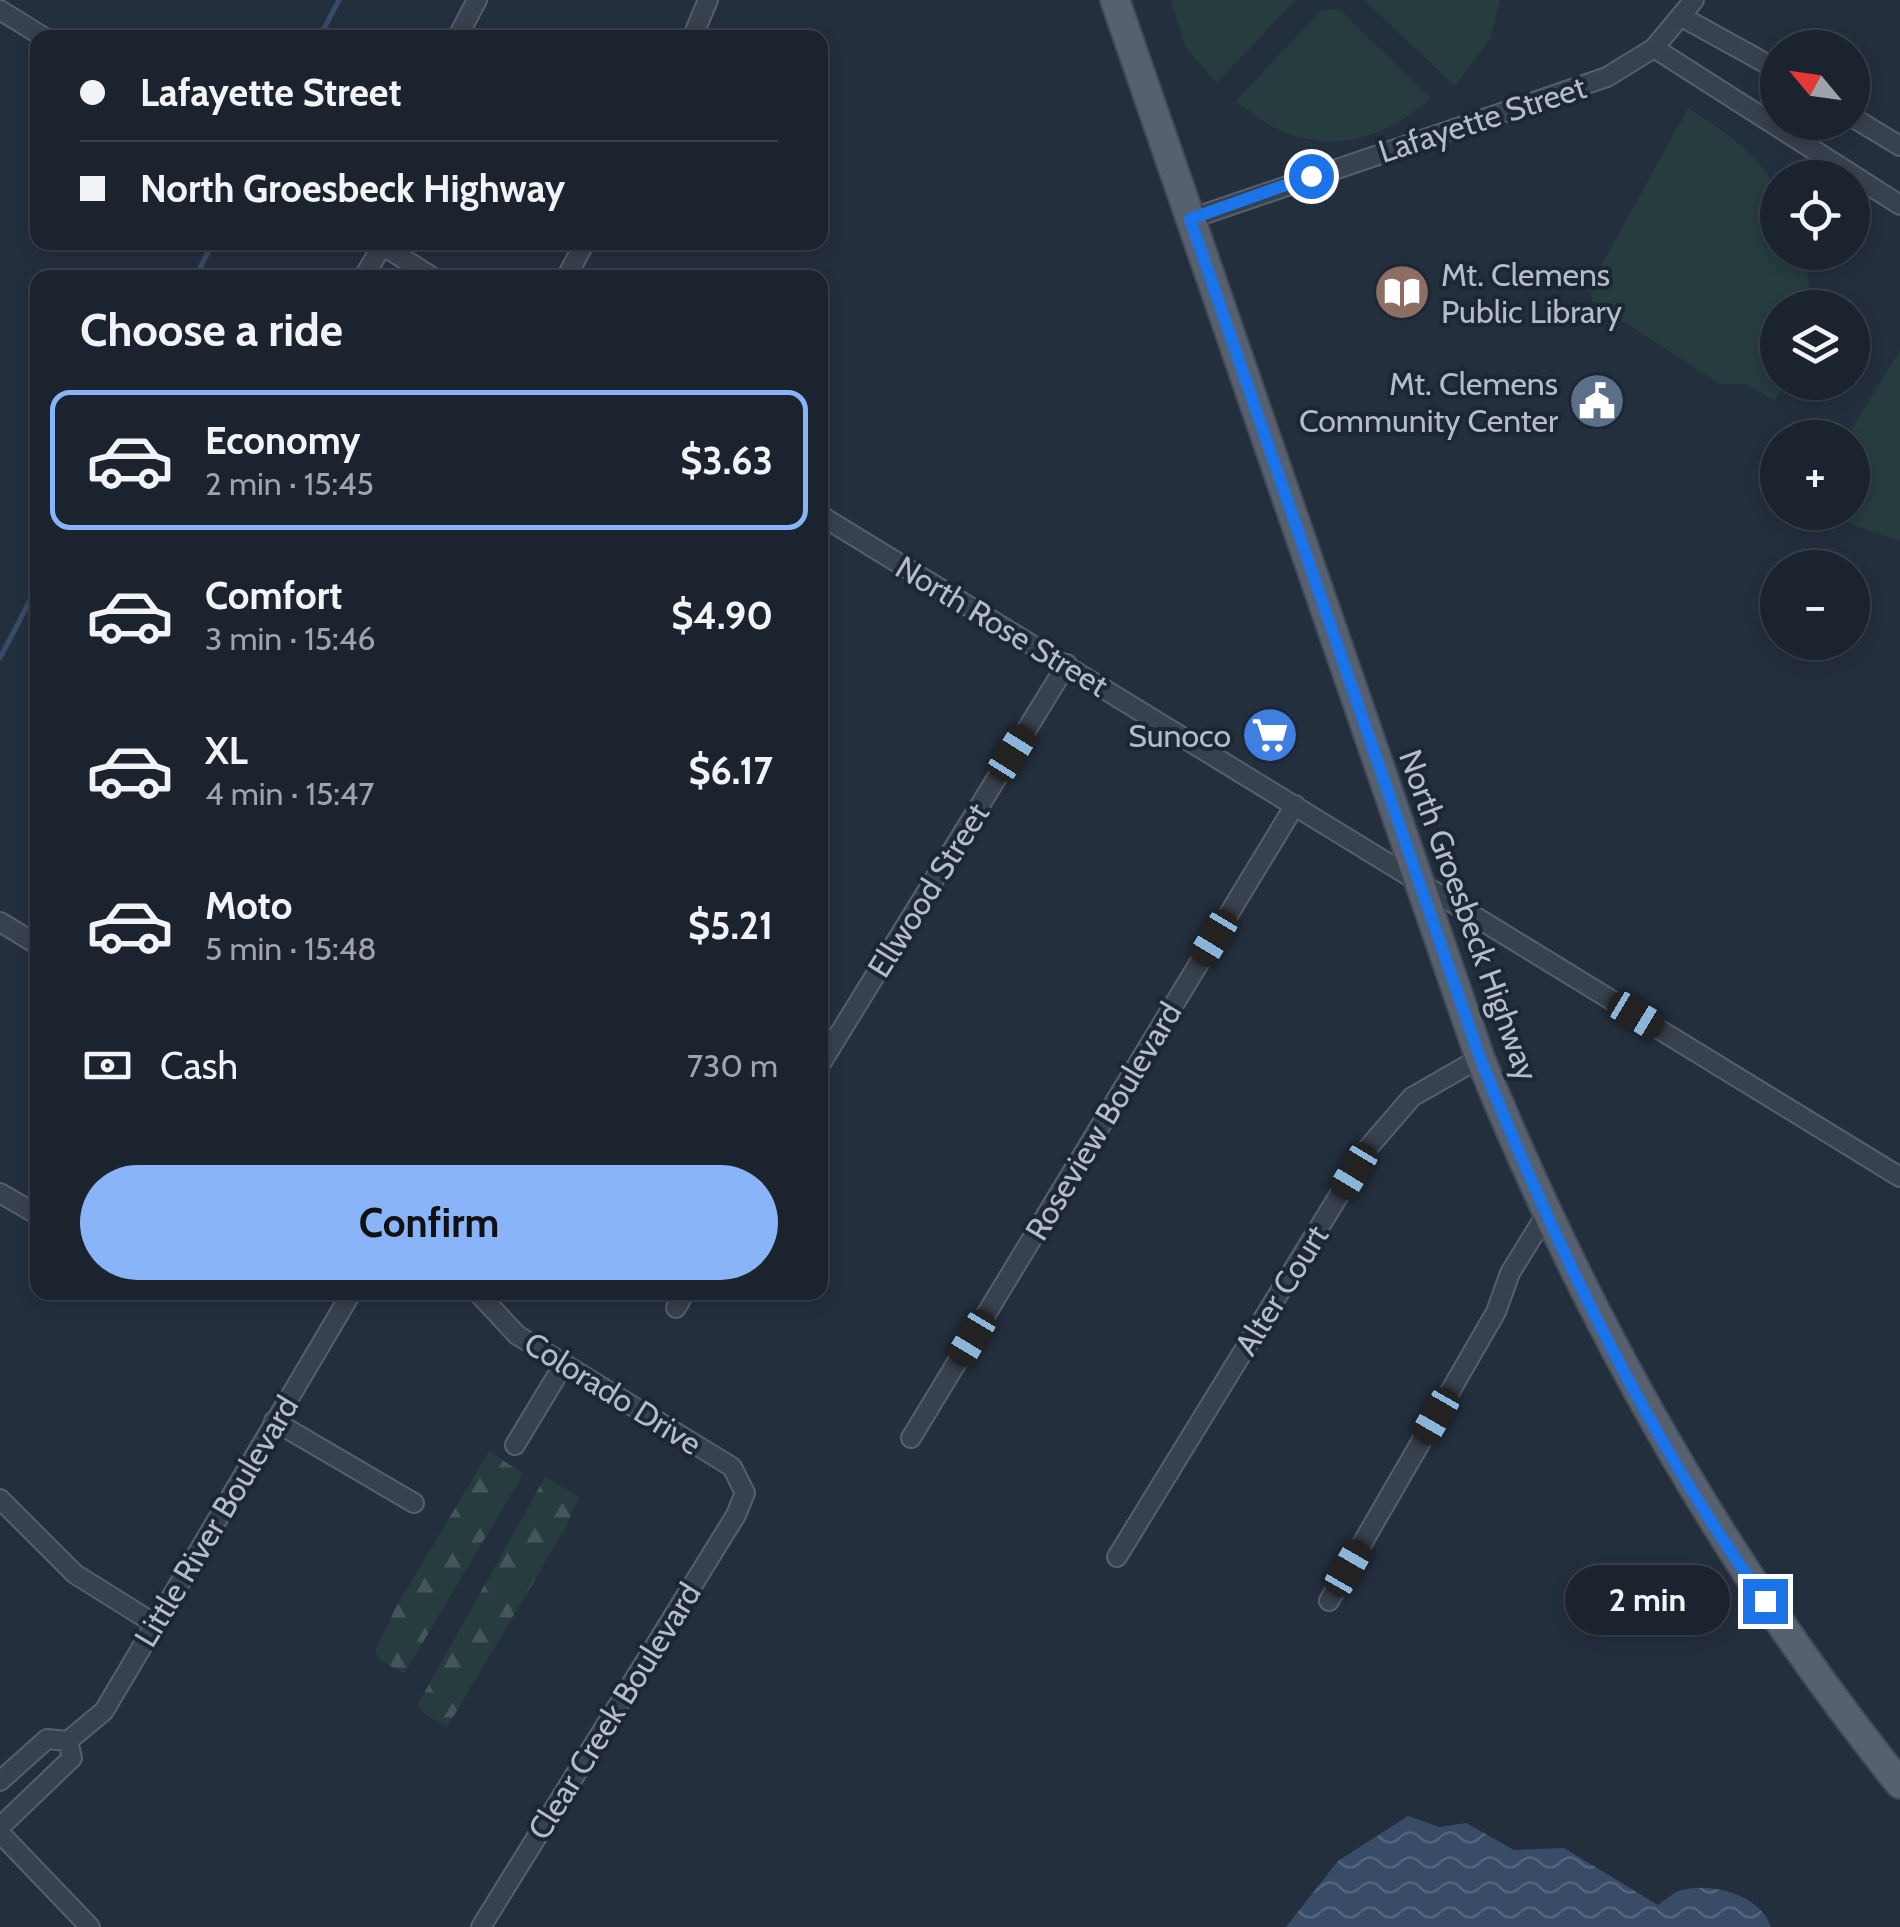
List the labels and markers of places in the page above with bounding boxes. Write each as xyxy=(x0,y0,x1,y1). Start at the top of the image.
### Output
place label: Mt. Clemens Public Library xyxy=(1441,255,1622,331)
library icon: Mt. Clemens Public Library xyxy=(1372,262,1432,322)
place label: Mt. Clemens Community Center xyxy=(1299,364,1559,440)
public building icon: Mt. Clemens Community Center xyxy=(1567,371,1627,431)
supermarket icon: Sunoco xyxy=(1240,705,1300,765)
place label: Sunoco xyxy=(1128,716,1231,755)

